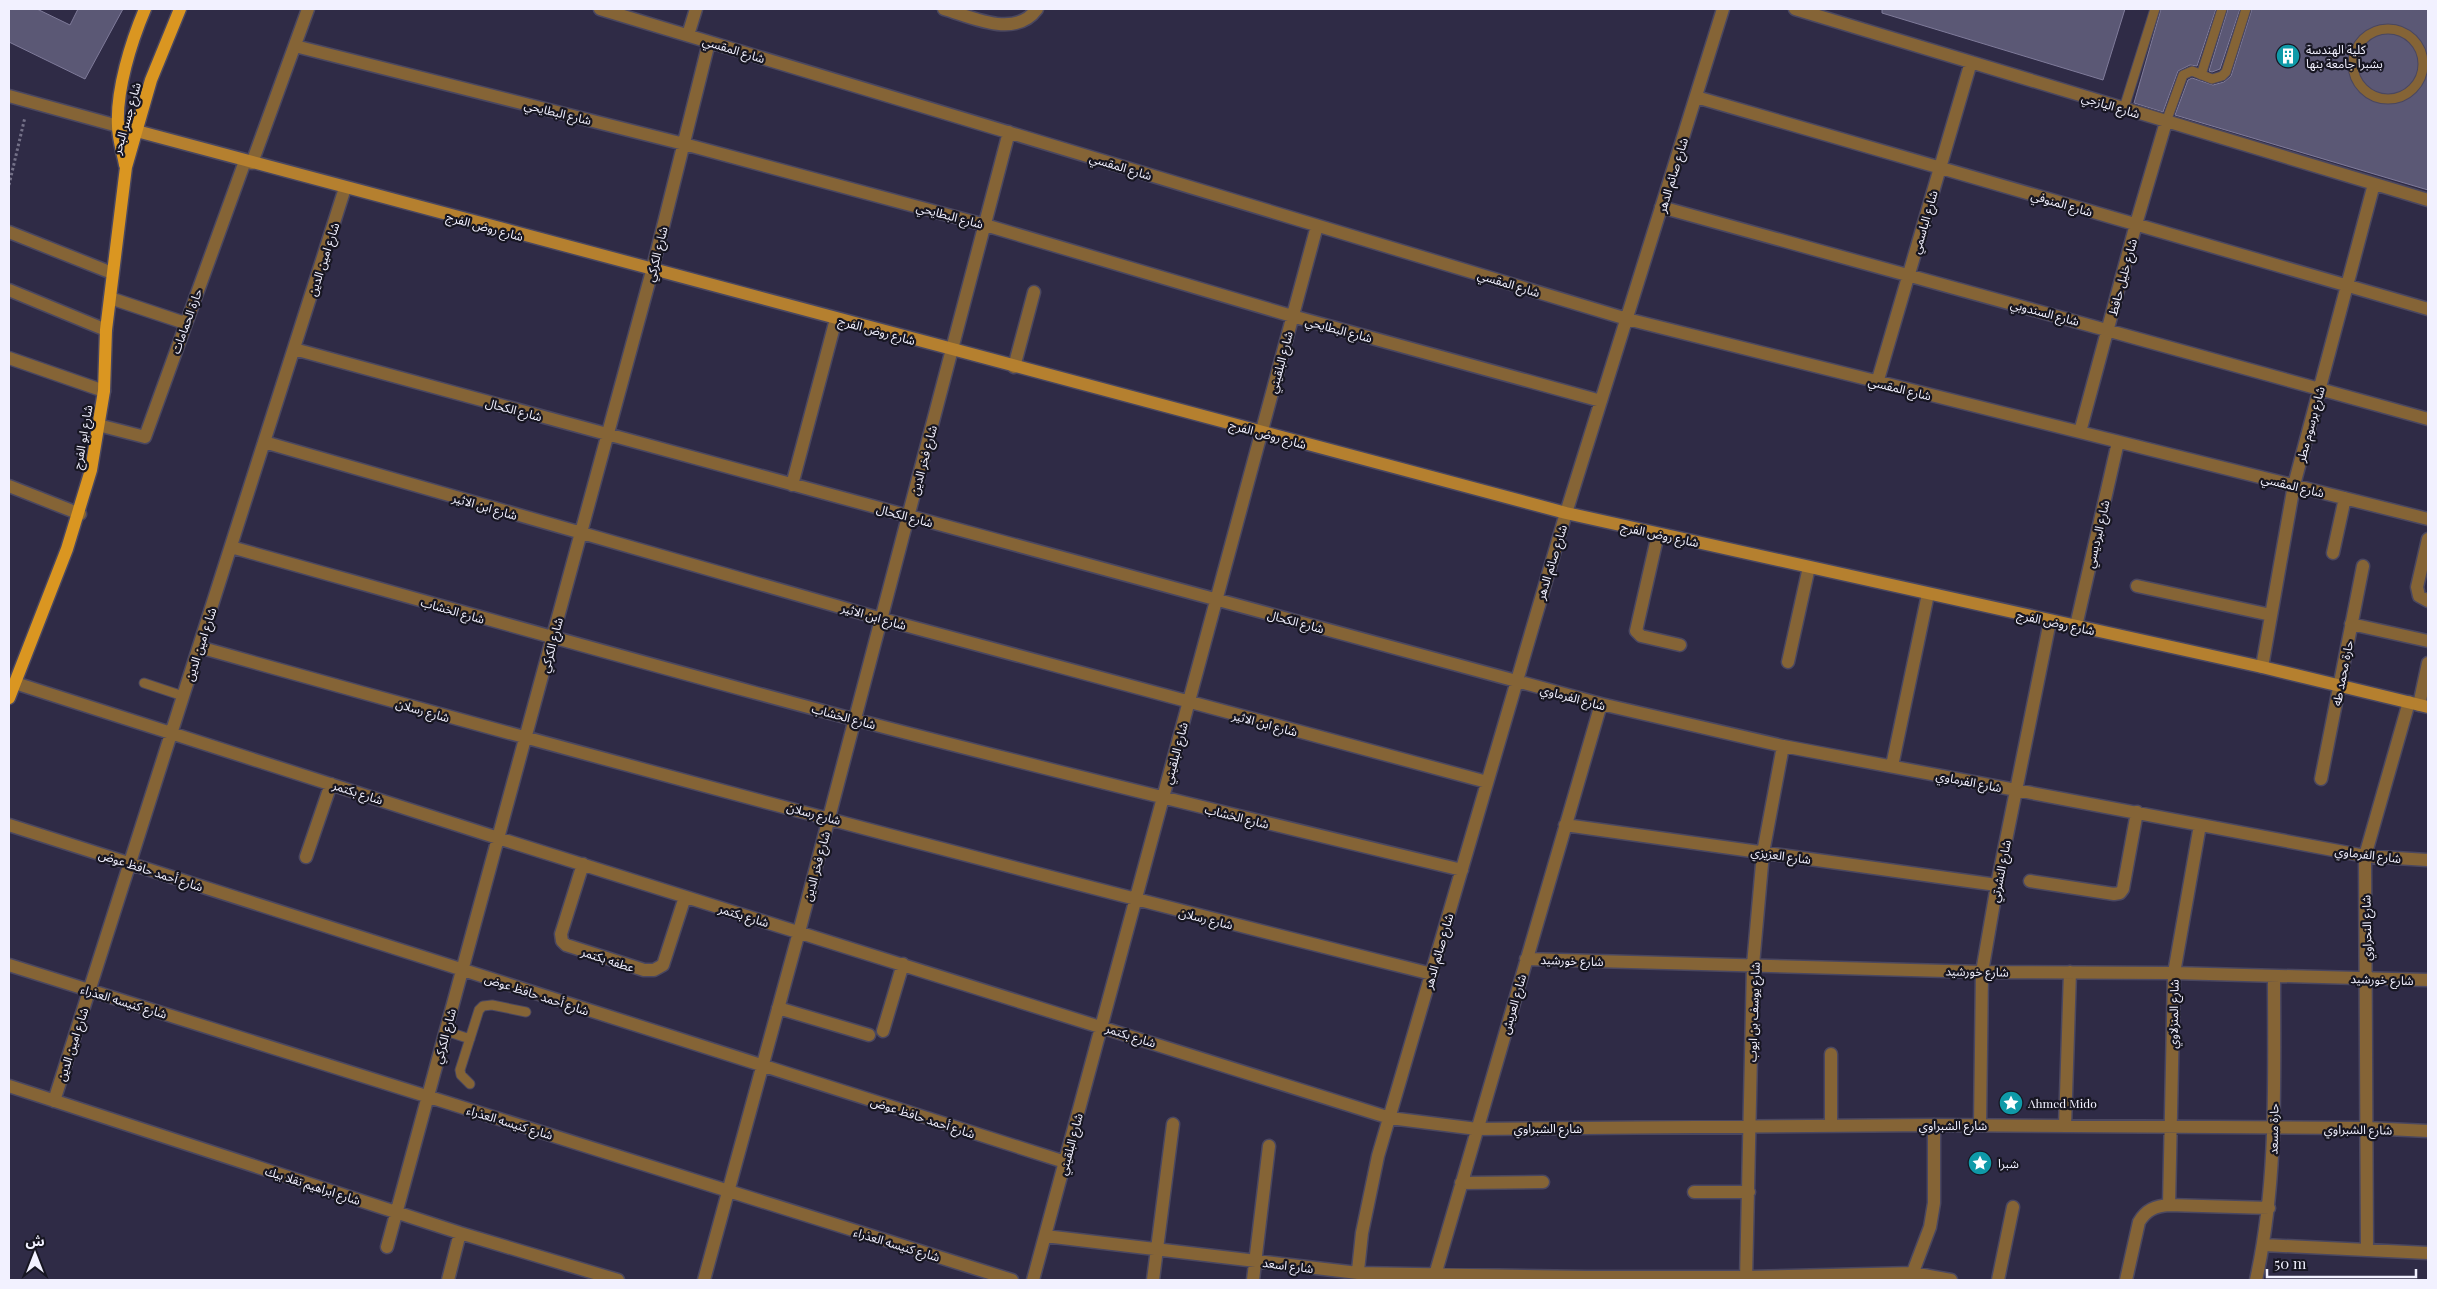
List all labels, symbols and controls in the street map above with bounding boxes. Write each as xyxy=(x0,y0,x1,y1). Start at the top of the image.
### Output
street label: شارع المقسي xyxy=(700,32,767,69)
place label: كلية الهندسة بشبرا جامعة بنها xyxy=(2306,41,2383,71)
building icon: كلية الهندسة بشبرا جامعة بنها xyxy=(2275,43,2301,69)
street label: شارع جسر البحر xyxy=(108,80,146,157)
street label: شارع اليازجي xyxy=(2079,89,2142,124)
street label: شارع البطايحي xyxy=(522,96,593,131)
street label: شارع صائم الدهر xyxy=(1653,136,1693,216)
street label: شارع المقسي xyxy=(1087,149,1154,186)
street label: شارع المنوفي xyxy=(2029,187,2095,222)
street label: شارع الباسمي xyxy=(1907,188,1943,256)
street label: شارع البطايحي xyxy=(914,198,985,234)
street label: شارع روض الفرج xyxy=(444,208,525,246)
street label: شارع امين الدين xyxy=(304,220,344,298)
street label: شارع الكركي xyxy=(641,225,673,284)
street label: شارع خليل حافظ xyxy=(2104,237,2142,318)
street label: شارع المقسي xyxy=(1475,266,1542,303)
street label: حارة الحمامات xyxy=(167,286,205,356)
street label: شارع السندوبي xyxy=(2008,295,2081,332)
street label: شارع روض الفرج xyxy=(836,312,917,350)
street label: شارع البطايحي xyxy=(1303,312,1374,348)
street label: شارع البلقيني xyxy=(1264,329,1299,395)
street label: شارع المقسي xyxy=(1866,372,1933,406)
street label: شارع برسوم مطر xyxy=(2292,385,2330,465)
street label: شارع الكحال xyxy=(483,394,544,426)
street label: شارع ابو الفرج xyxy=(68,403,98,471)
street label: شارع روض الفرج xyxy=(1227,416,1308,454)
street label: شارع فخر الدين xyxy=(906,423,942,497)
street label: شارع المقسي xyxy=(2259,469,2326,503)
street label: شارع ابن الاثير xyxy=(449,489,519,525)
street label: شارع البرديسي xyxy=(2081,498,2115,570)
street label: شارع الكحال xyxy=(874,500,935,532)
street label: شارع روض الفرج xyxy=(1619,518,1700,552)
street label: شارع صائم الدهر xyxy=(1532,523,1572,603)
street label: شارع الخشاب xyxy=(419,593,487,629)
street label: شارع ابن الاثير xyxy=(838,599,908,635)
street label: شارع امين الدين xyxy=(181,605,221,683)
street label: شارع الكحال xyxy=(1265,606,1326,638)
street label: شارع روض الفرج xyxy=(2015,606,2096,640)
street label: شارع الكركي xyxy=(536,616,569,675)
street label: حارة محمد طه xyxy=(2328,639,2356,707)
street label: شارع الفرماوي xyxy=(1538,681,1607,716)
street label: شارع رسلان xyxy=(394,695,452,727)
street label: شارع الخشاب xyxy=(810,700,878,734)
street label: شارع ابن الاثير xyxy=(1229,706,1299,741)
street label: شارع البلقيني xyxy=(1159,720,1194,786)
street label: شارع الفرماوي xyxy=(1934,767,2003,798)
street label: شارع بكتمر xyxy=(329,776,385,810)
street label: شارع رسلان xyxy=(785,798,843,830)
street label: شارع الخشاب xyxy=(1203,800,1271,834)
street label: شارع فخر الدين xyxy=(799,829,835,903)
street label: شارع النشرتي xyxy=(1986,838,2017,904)
street label: شارع الفرماوي xyxy=(2334,842,2402,869)
street label: شارع العزيزي xyxy=(1750,843,1812,870)
street label: شارع أحمد حافظ عوض xyxy=(96,846,205,896)
street label: شارع النحراوي xyxy=(2357,895,2377,961)
street label: شارع بكتمر xyxy=(715,899,771,932)
street label: شارع رسلان xyxy=(1177,904,1235,934)
street label: شارع صائم الدهر xyxy=(1419,911,1458,992)
street label: عطفه بكتمر xyxy=(579,943,637,975)
street label: شارع خورشيد xyxy=(1540,951,1604,971)
street label: شارع يوسف بن ايوب xyxy=(1743,962,1765,1062)
street label: شارع خورشيد xyxy=(1945,962,2009,982)
street label: شارع أحمد حافظ عوض xyxy=(482,970,591,1020)
street label: شارع خورشيد xyxy=(2350,970,2414,990)
street label: شارع العريش xyxy=(1497,972,1531,1036)
street label: شارع المنزلاوي xyxy=(2164,979,2184,1049)
street label: شارع كنيسه العذراء xyxy=(78,980,169,1024)
street label: شارع امين الدين xyxy=(53,1005,93,1083)
street label: شارع الكركي xyxy=(429,1007,462,1066)
street label: شارع بكتمر xyxy=(1102,1019,1158,1053)
place icon: Ahmed Mido xyxy=(1998,1090,2024,1116)
street label: شارع أحمد حافظ عوض xyxy=(868,1093,977,1143)
place label: Ahmed Mido xyxy=(2027,1095,2097,1111)
street label: شارع كنيسه العذراء xyxy=(464,1101,555,1145)
street label: حارة مسعد xyxy=(2265,1103,2281,1155)
street label: شارع البلقيني xyxy=(1054,1111,1089,1177)
street label: شارع الشبراوي xyxy=(1919,1117,1987,1136)
street label: شارع الشبراوي xyxy=(1514,1120,1582,1139)
street label: شارع الشبراوي xyxy=(2324,1120,2392,1140)
place icon: شبرا xyxy=(1967,1150,1993,1176)
place label: شبرا xyxy=(1998,1155,2019,1171)
street label: شارع ابراهيم تقلا بيك xyxy=(263,1162,363,1210)
street label: شارع كنيسه العذراء xyxy=(851,1223,942,1267)
north arrow xyxy=(10,1229,60,1279)
text: ش xyxy=(25,1231,45,1250)
scale bar xyxy=(2267,1246,2416,1278)
text: 50 m xyxy=(2274,1253,2307,1273)
street label: شارع اسعد xyxy=(1261,1254,1314,1278)

